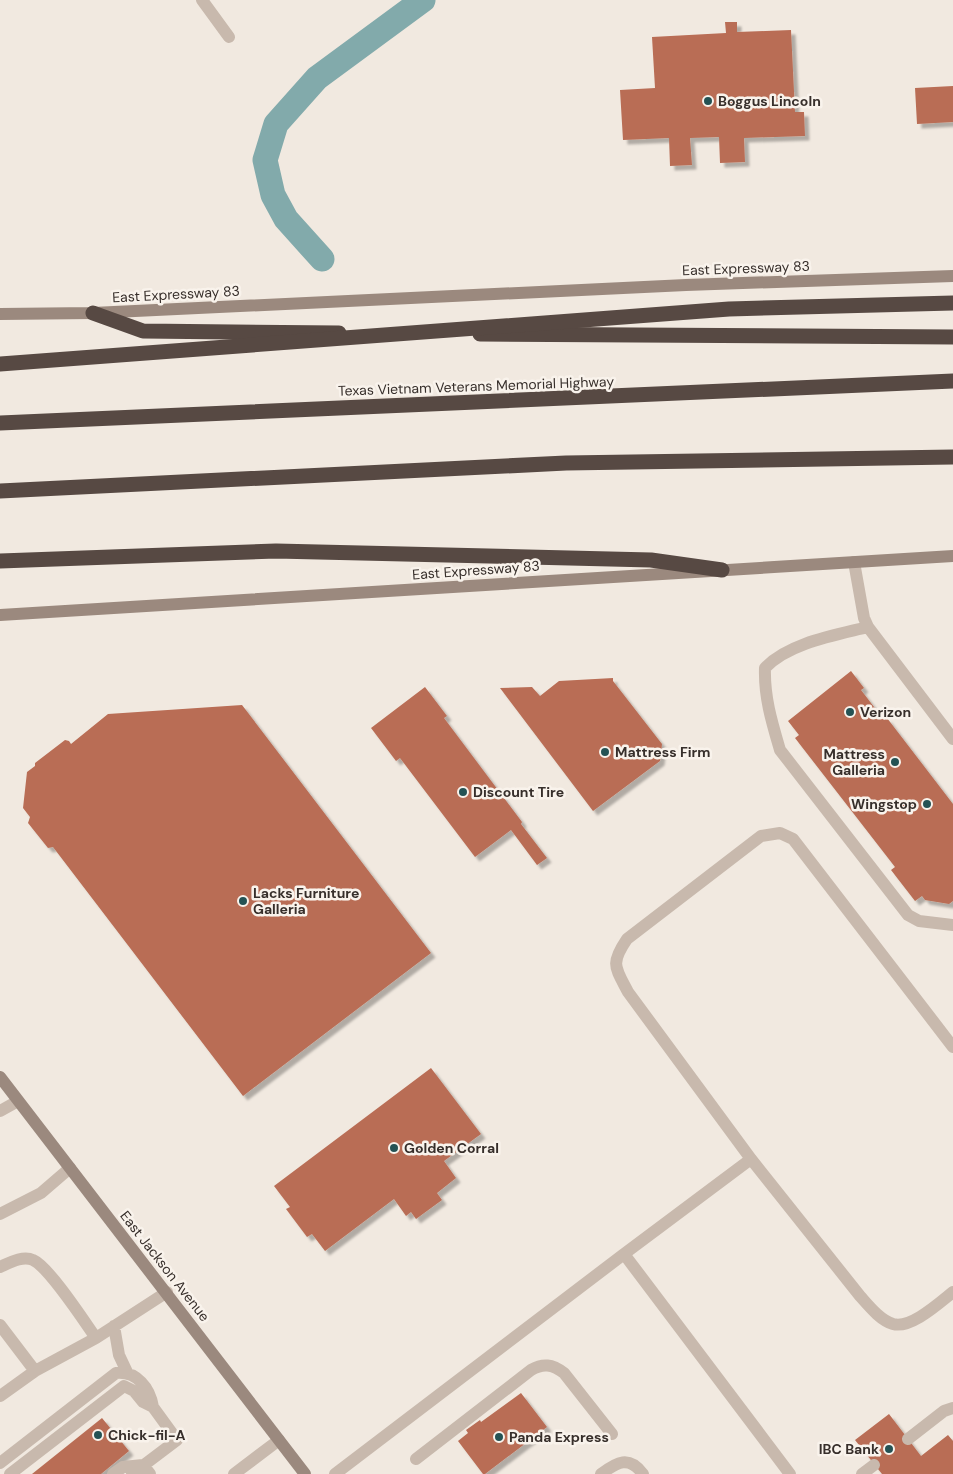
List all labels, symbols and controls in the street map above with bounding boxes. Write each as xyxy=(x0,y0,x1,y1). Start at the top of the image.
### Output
place label: Boggus Lincoln xyxy=(718,92,821,110)
marker: Boggus Lincoln xyxy=(702,95,714,107)
street label: East Expressway 83 xyxy=(682,257,810,279)
street label: East Expressway 83 xyxy=(112,282,240,306)
street label: Texas Vietnam Veterans Memorial Highway xyxy=(338,372,615,400)
street label: East Expressway 83 xyxy=(412,557,540,583)
place label: Verizon xyxy=(860,703,911,721)
marker: Verizon xyxy=(844,706,856,718)
place label: Mattress Firm xyxy=(615,743,710,761)
place label: Mattress Galleria xyxy=(823,745,885,779)
marker: Mattress Firm xyxy=(599,746,611,758)
marker: Mattress Galleria xyxy=(889,756,901,768)
place label: Discount Tire xyxy=(473,783,564,801)
marker: Discount Tire xyxy=(457,786,469,798)
place label: Wingstop xyxy=(851,795,917,813)
marker: Wingstop xyxy=(921,798,933,810)
place label: Lacks Furniture Galleria xyxy=(253,884,359,918)
marker: Lacks Furniture Galleria xyxy=(237,895,249,907)
place label: Golden Corral xyxy=(404,1139,499,1157)
marker: Golden Corral xyxy=(388,1142,400,1154)
street label: East Jackson Avenue xyxy=(116,1207,214,1325)
place label: Chick-fil-A xyxy=(108,1426,185,1444)
place label: Panda Express xyxy=(509,1428,609,1446)
marker: Chick-fil-A xyxy=(92,1429,104,1441)
marker: Panda Express xyxy=(493,1431,505,1443)
place label: IBC Bank xyxy=(819,1440,879,1458)
marker: IBC Bank xyxy=(883,1443,895,1455)

